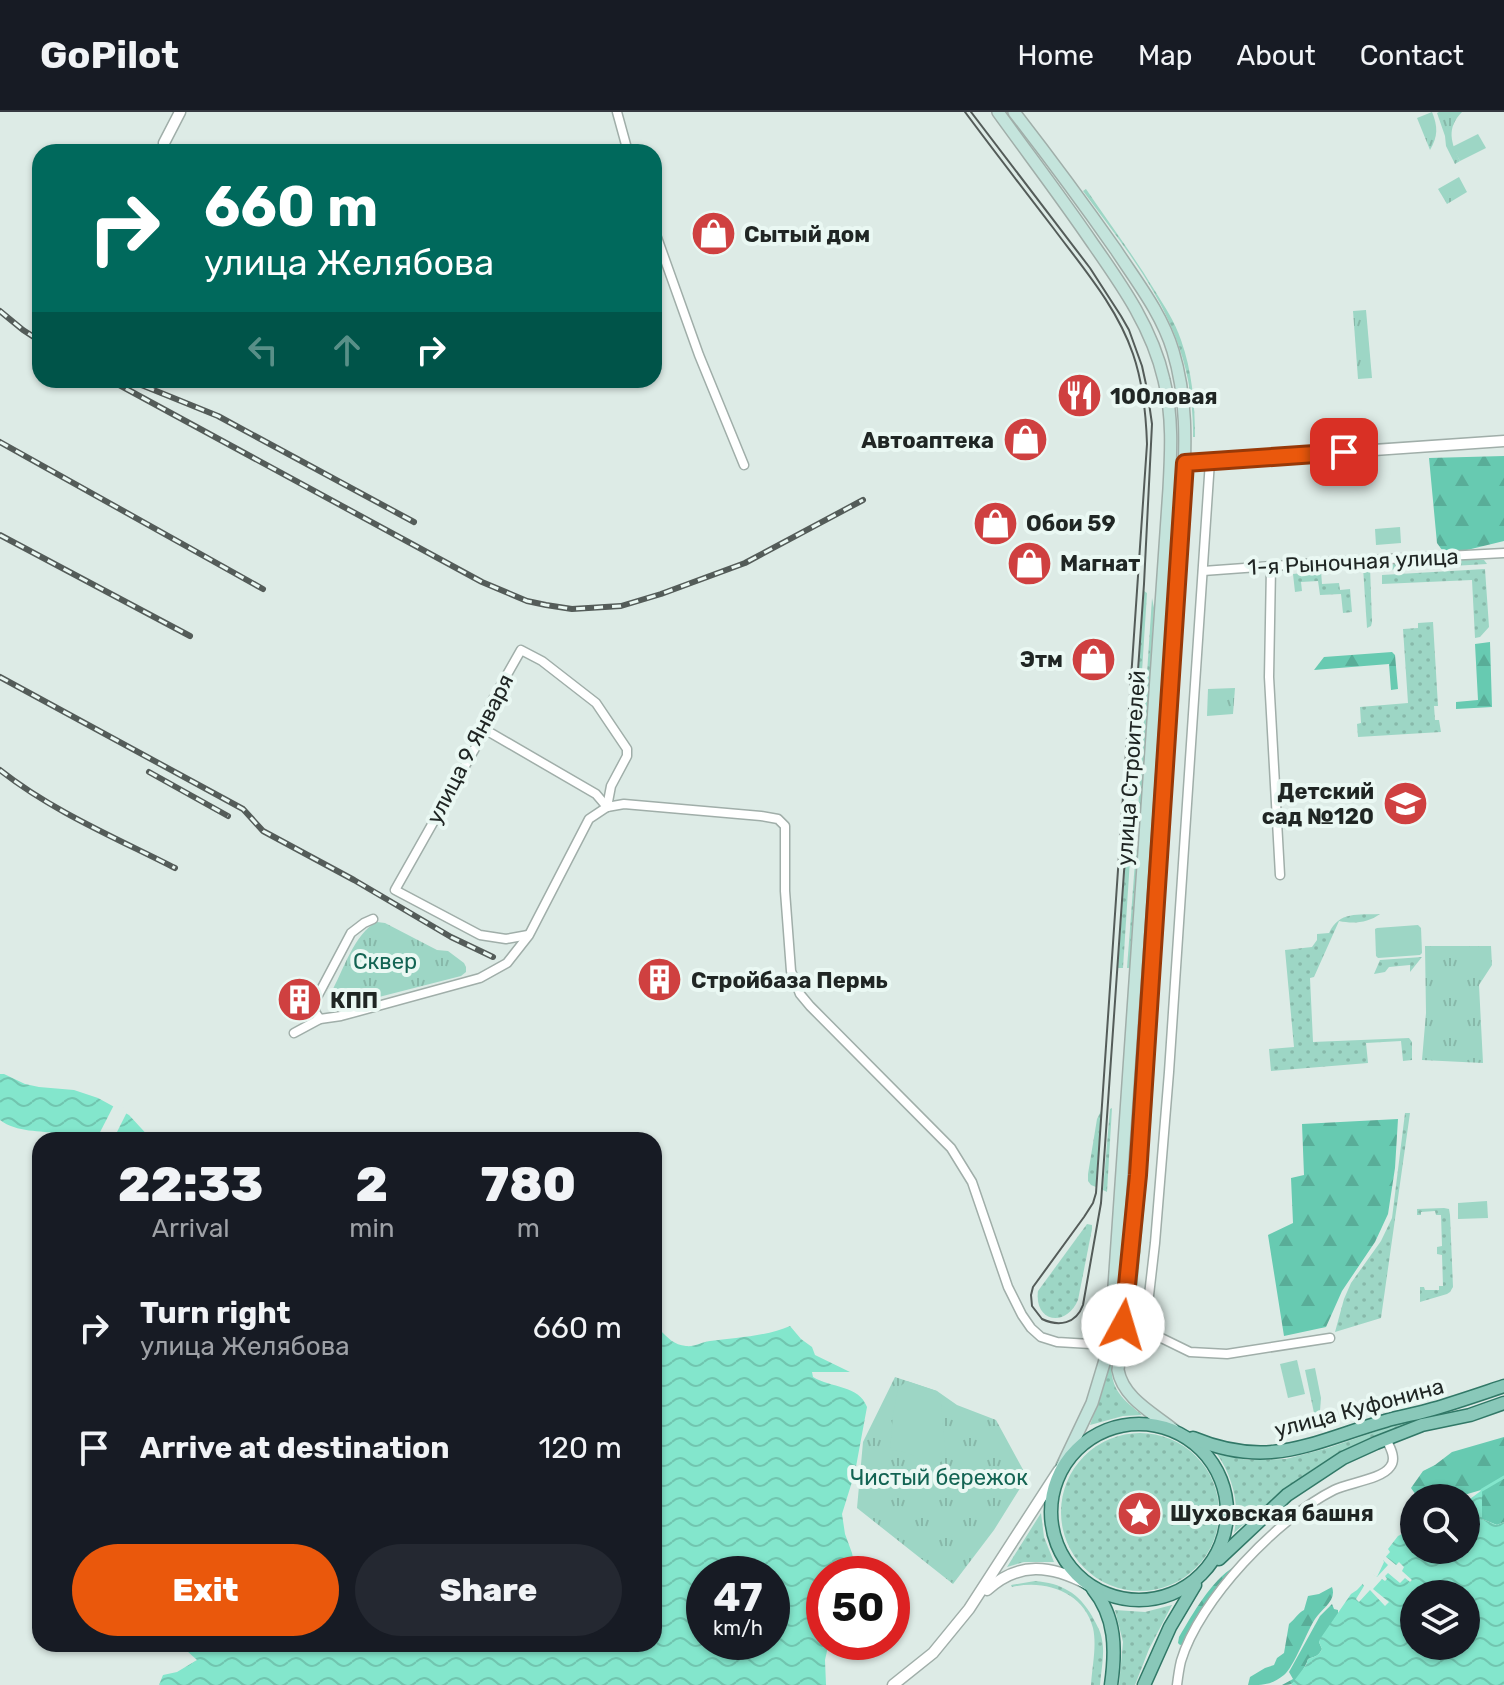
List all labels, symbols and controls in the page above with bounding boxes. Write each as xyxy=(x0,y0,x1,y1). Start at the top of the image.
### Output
text: GoPilot xyxy=(40,32,179,78)
text: Home xyxy=(1017,39,1094,72)
text: Map xyxy=(1138,39,1192,72)
text: About xyxy=(1236,39,1316,72)
text: Contact xyxy=(1360,39,1464,72)
text: 660 m xyxy=(204,174,378,240)
icon: right xyxy=(72,176,176,280)
shop icon: Сытый дом xyxy=(689,210,737,258)
place label: Сытый дом xyxy=(744,221,870,248)
text: улица Желябова xyxy=(204,241,494,284)
icon: left xyxy=(241,328,285,372)
icon: ahead xyxy=(325,328,369,372)
icon: right xyxy=(409,328,453,372)
restaurant icon: 100ловая xyxy=(1055,372,1103,420)
place label: 100ловая xyxy=(1110,383,1218,410)
shop icon: Автоаптека xyxy=(1001,416,1049,464)
pin xyxy=(1310,418,1378,486)
place label: Автоаптека xyxy=(861,427,994,454)
icon: arrive xyxy=(1322,430,1366,474)
shop icon: Обои 59 xyxy=(971,499,1019,547)
place label: Обои 59 xyxy=(1026,510,1116,537)
shop icon: Магнат xyxy=(1005,539,1053,587)
street label: 1-я Рыночная улица xyxy=(1247,543,1459,581)
place label: Магнат xyxy=(1060,550,1140,577)
shop icon: Этм xyxy=(1070,635,1118,683)
place label: Этм xyxy=(1020,646,1063,673)
street label: улица Строителей xyxy=(1111,669,1151,867)
street label: улица 9 Января xyxy=(421,670,519,828)
place label: Детский сад №120 xyxy=(1262,778,1374,830)
school or university icon: Детский сад №120 xyxy=(1381,780,1429,828)
park label: Сквер xyxy=(353,948,417,975)
building icon: Стройбаза Пермь xyxy=(636,956,684,1004)
place label: Стройбаза Пермь xyxy=(691,967,888,994)
building icon: КПП xyxy=(275,976,323,1024)
place label: КПП xyxy=(330,987,378,1014)
text: 22:33 xyxy=(118,1156,263,1213)
text: 2 xyxy=(356,1156,388,1213)
text: 780 xyxy=(480,1156,576,1213)
text: Arrival xyxy=(152,1213,230,1244)
text: min xyxy=(349,1213,394,1244)
text: m xyxy=(517,1213,540,1244)
position arrow xyxy=(1081,1283,1165,1367)
text: Turn right xyxy=(140,1295,291,1331)
icon: right xyxy=(72,1306,116,1350)
text: 660 m xyxy=(533,1310,622,1346)
text: улица Желябова xyxy=(140,1331,350,1362)
street label: улица Куфонина xyxy=(1271,1372,1447,1444)
icon: arrive xyxy=(72,1426,116,1470)
text: Arrive at destination xyxy=(140,1430,450,1466)
text: 120 m xyxy=(538,1430,622,1466)
park label: Чистый бережок xyxy=(850,1464,1028,1491)
map controls xyxy=(1400,1484,1480,1660)
button: search xyxy=(1400,1484,1480,1564)
place icon: Шуховская башня xyxy=(1115,1489,1163,1537)
place label: Шуховская башня xyxy=(1170,1500,1374,1527)
button: Exit xyxy=(72,1544,339,1636)
button: Share xyxy=(355,1544,622,1636)
speed limit sign: 50 xyxy=(806,1556,910,1660)
text: 47 xyxy=(713,1574,763,1621)
button: layers xyxy=(1400,1580,1480,1660)
text: km/h xyxy=(713,1616,763,1640)

